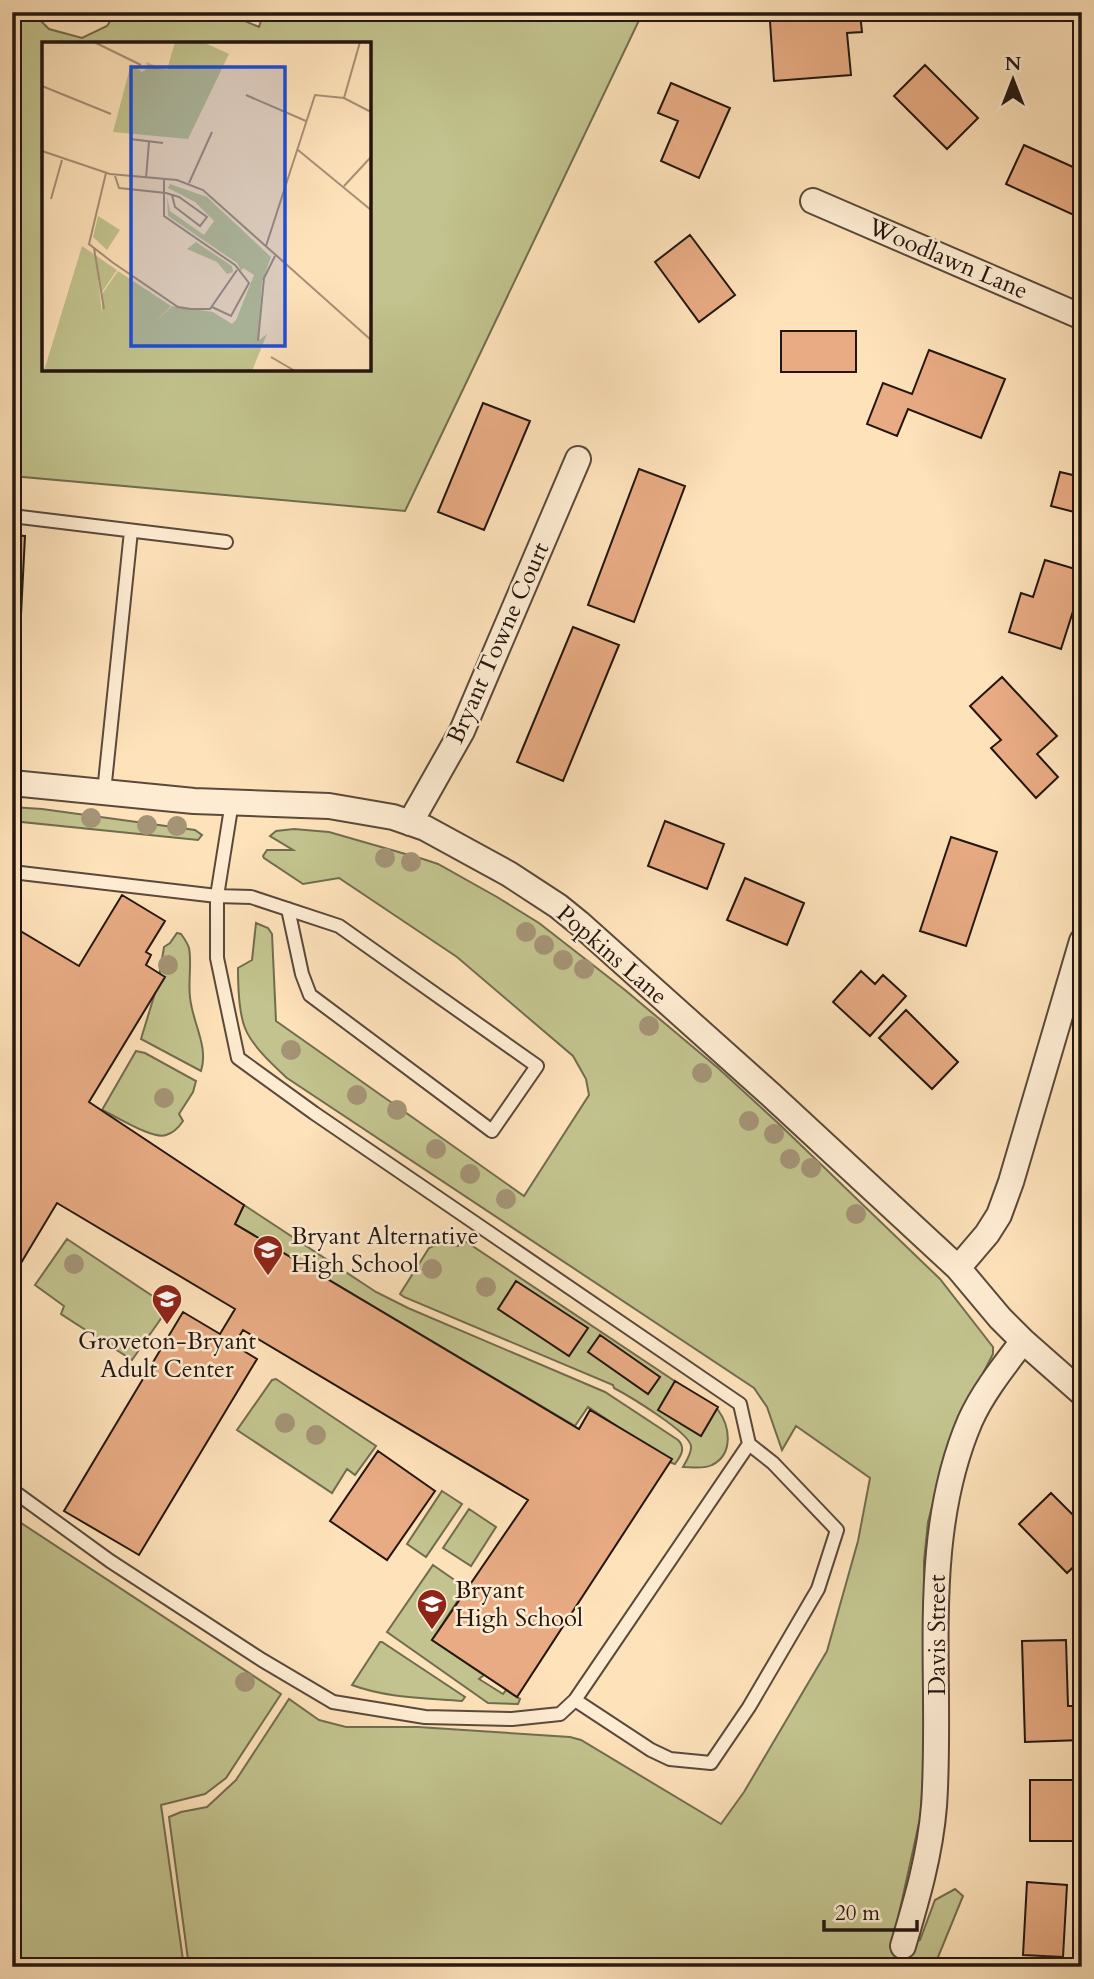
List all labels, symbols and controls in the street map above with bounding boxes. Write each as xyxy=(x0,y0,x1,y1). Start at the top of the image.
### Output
inset map xyxy=(42,42,371,371)
north arrow xyxy=(978,46,1048,116)
text: N xyxy=(1005,51,1022,77)
street label: Woodlawn Lane xyxy=(862,210,1033,307)
street label: Bryant Towne Court xyxy=(439,537,557,749)
street label: Popkins Lane xyxy=(549,898,675,1012)
place label: Bryant Alternative High School xyxy=(291,1220,479,1281)
school or university icon: Bryant Alternative High School xyxy=(251,1233,285,1277)
school or university icon: Groveton-Bryant Adult Center xyxy=(150,1282,184,1326)
place label: Groveton-Bryant Adult Center xyxy=(78,1325,256,1386)
place label: Bryant High School xyxy=(455,1574,583,1635)
street label: Davis Street xyxy=(921,1574,954,1695)
school or university icon: Bryant High School xyxy=(415,1587,449,1631)
scale bar xyxy=(824,1888,917,1932)
text: 20 m xyxy=(835,1899,880,1928)

